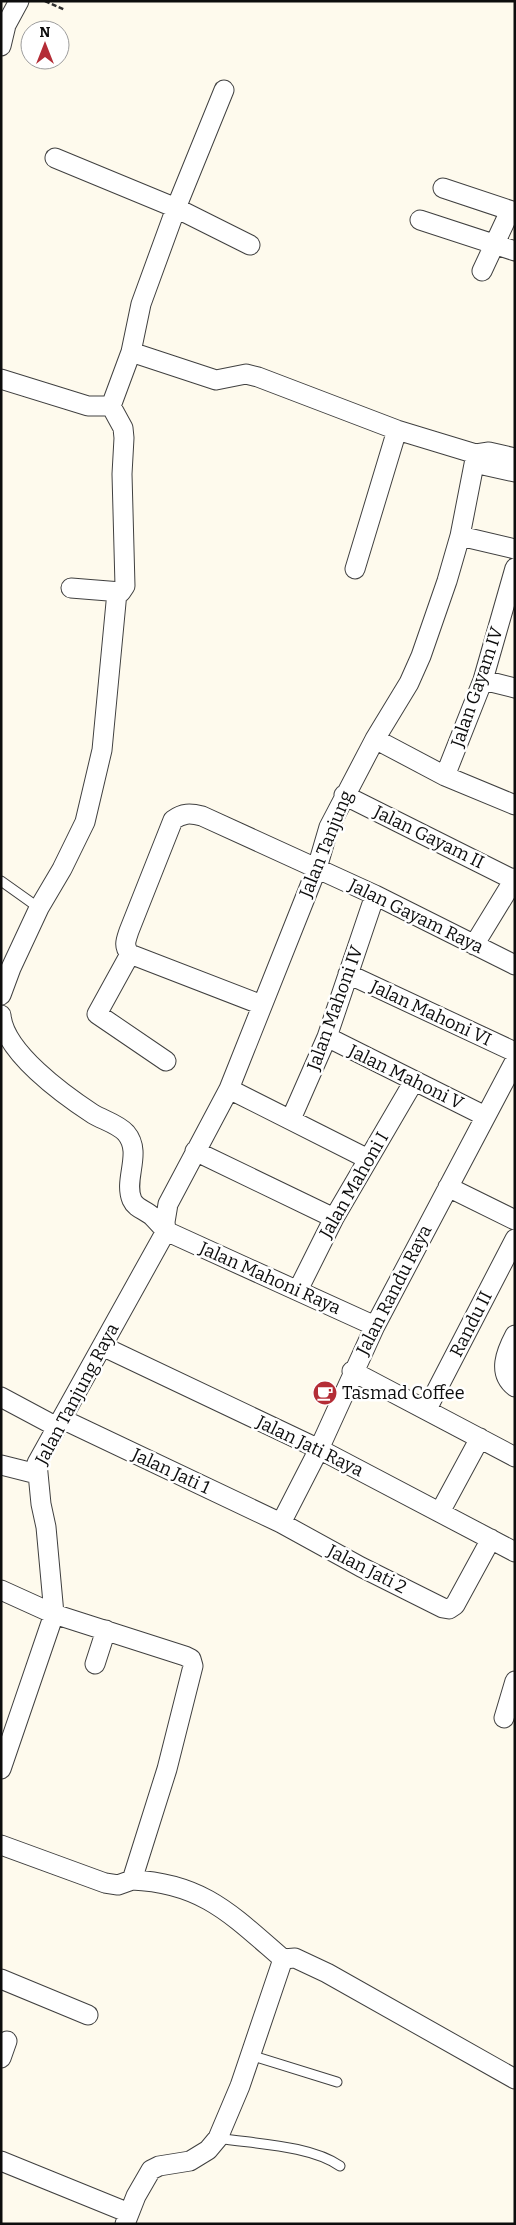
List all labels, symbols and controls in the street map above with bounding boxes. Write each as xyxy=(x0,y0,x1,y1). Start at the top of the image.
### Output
north arrow xyxy=(20,20,70,70)
text: N xyxy=(40,24,51,41)
street label: Jalan Gayam IV xyxy=(446,624,508,751)
street label: Jalan Tanjung xyxy=(294,787,357,902)
street label: Jalan Gayam II xyxy=(369,800,488,873)
street label: Jalan Gayam Raya xyxy=(344,873,487,958)
street label: Jalan Mahoni IV xyxy=(302,942,368,1074)
street label: Jalan Mahoni VI xyxy=(366,975,495,1051)
street label: Jalan Mahoni V xyxy=(344,1039,468,1115)
street label: Jalan Mahoni I xyxy=(314,1128,393,1243)
street label: Jalan Randu Raya xyxy=(351,1221,436,1360)
street label: Jalan Mahoni Raya xyxy=(195,1237,344,1319)
street label: Randu II xyxy=(445,1287,497,1361)
street label: Jalan Tanjung Raya xyxy=(30,1319,124,1469)
cafe icon: Tasmad Coffee xyxy=(312,1380,338,1406)
place label: Tasmad Coffee xyxy=(342,1382,464,1404)
street label: Jalan Jati Raya xyxy=(252,1410,367,1481)
street label: Jalan Jati 1 xyxy=(128,1443,214,1499)
street label: Jalan Jati 2 xyxy=(323,1539,410,1598)

